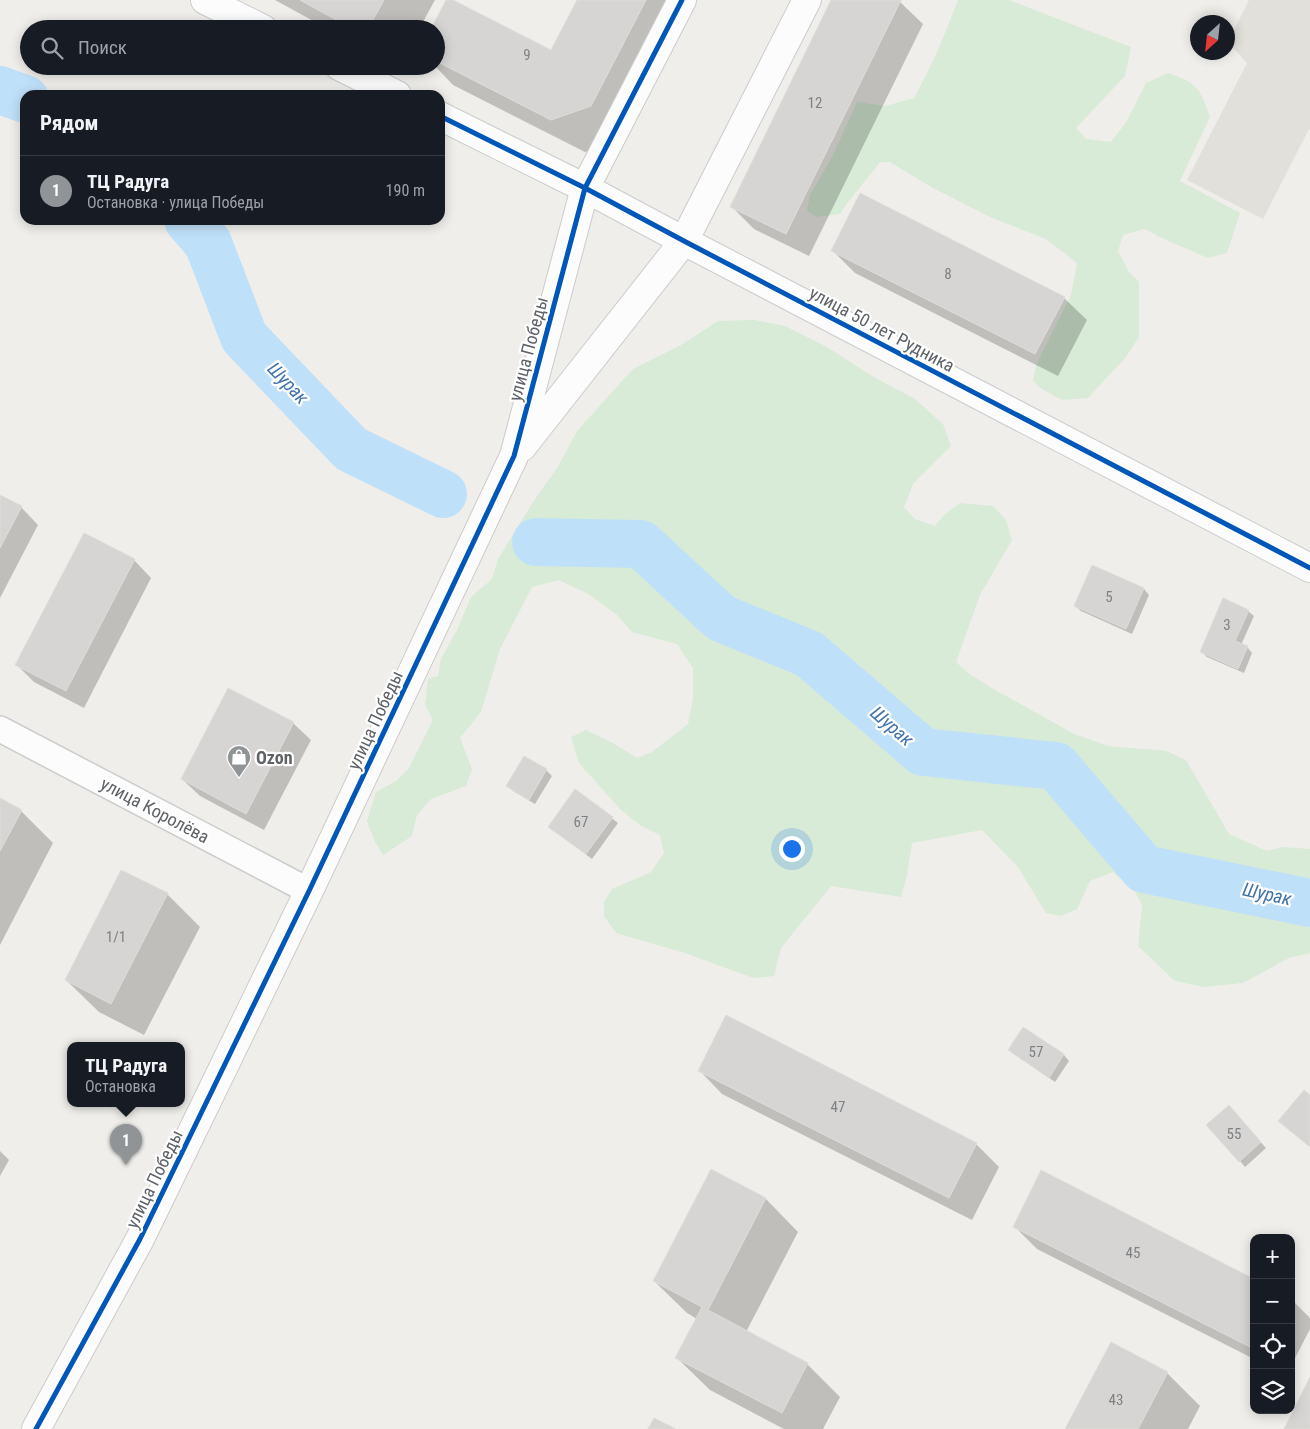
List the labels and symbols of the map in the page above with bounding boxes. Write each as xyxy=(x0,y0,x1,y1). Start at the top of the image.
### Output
north arrow xyxy=(1190,15,1235,60)
house number: 9 xyxy=(523,46,531,64)
house number: 12 xyxy=(808,94,822,112)
house number: 8 xyxy=(944,265,952,283)
street label: улица 50 лет Рудника xyxy=(806,282,958,376)
street label: улица Победы xyxy=(504,295,552,403)
water label: Шурак xyxy=(263,357,314,410)
house number: 5 xyxy=(1105,588,1113,606)
house number: 3 xyxy=(1223,616,1231,634)
street label: улица Победы xyxy=(343,667,407,773)
water label: Шурак xyxy=(866,701,919,752)
shop icon: Ozon xyxy=(226,744,252,778)
place label: Ozon xyxy=(256,747,293,768)
street label: улица Королёва xyxy=(97,773,213,847)
house number: 67 xyxy=(574,813,588,831)
your location xyxy=(779,836,805,862)
water label: Шурак xyxy=(1240,878,1295,911)
house number: 1/1 xyxy=(106,928,126,946)
house number: 57 xyxy=(1029,1043,1043,1061)
house number: 47 xyxy=(831,1098,845,1116)
pin: 1 xyxy=(110,1124,142,1165)
house number: 55 xyxy=(1227,1125,1241,1143)
street label: улица Победы xyxy=(121,1126,187,1232)
house number: 45 xyxy=(1126,1244,1140,1262)
house number: 43 xyxy=(1109,1391,1123,1409)

